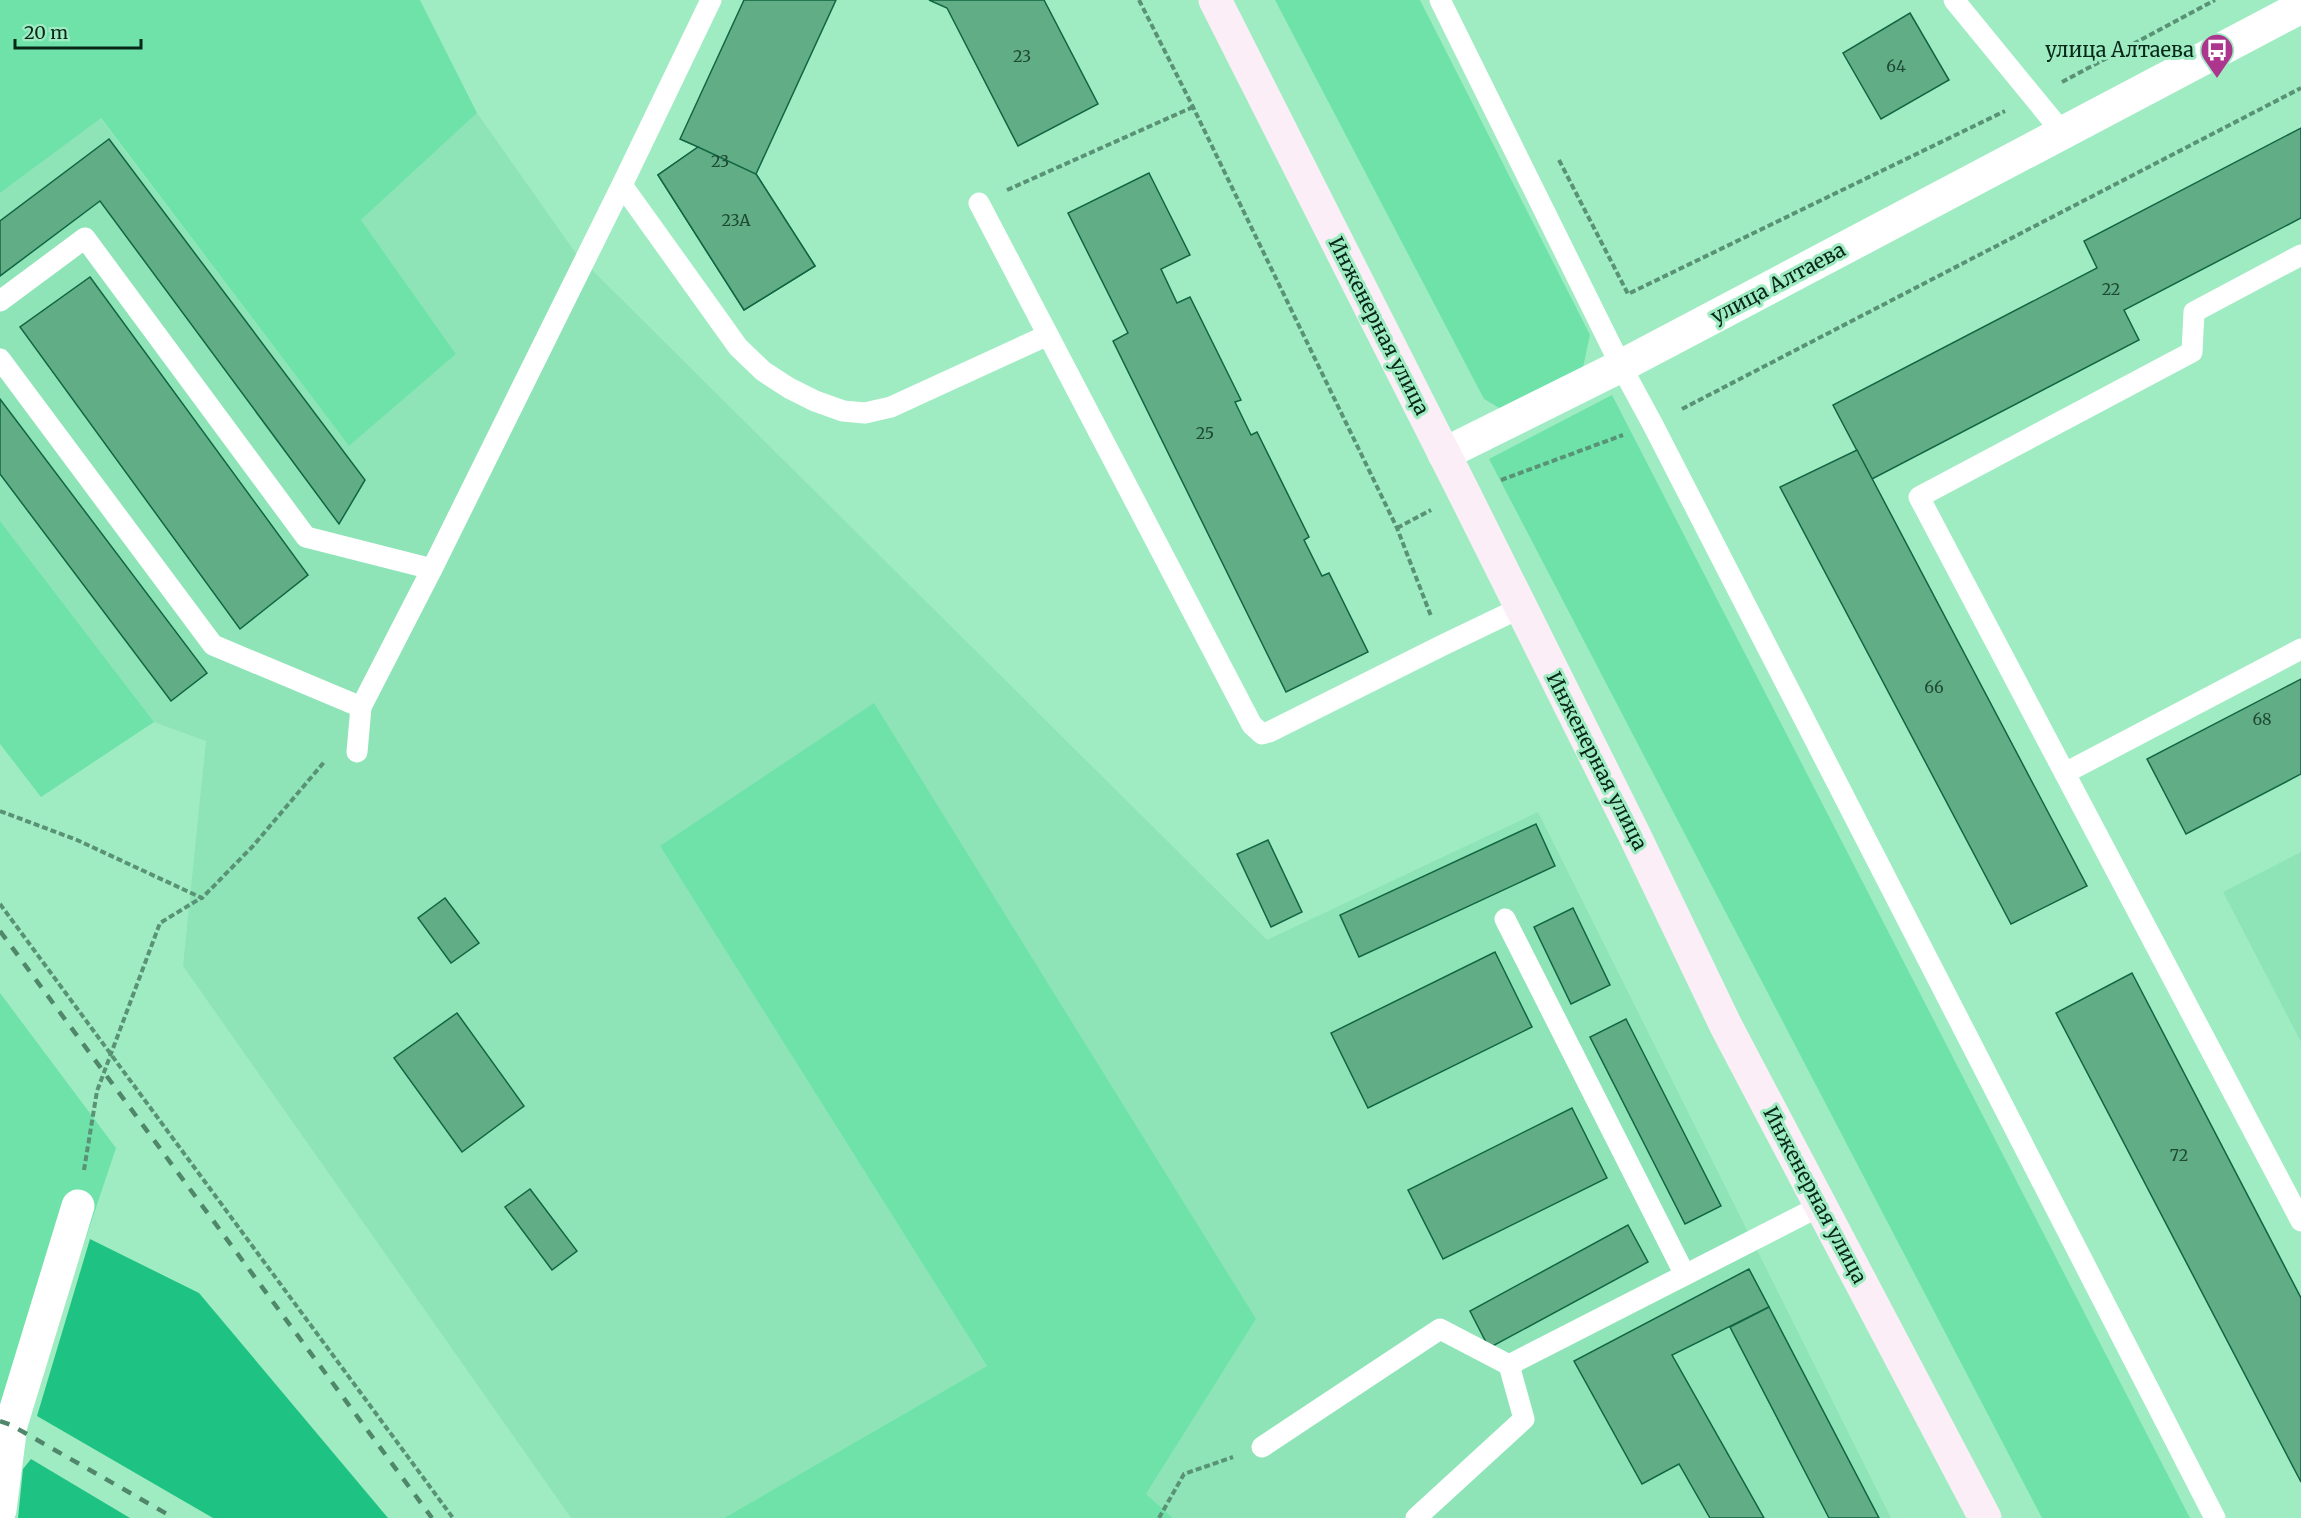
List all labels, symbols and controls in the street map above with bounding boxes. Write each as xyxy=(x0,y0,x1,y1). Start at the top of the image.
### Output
scale bar xyxy=(15,12,141,50)
text: 20 m xyxy=(24,21,68,44)
bus stop icon: улица Алтаева xyxy=(2199,32,2235,79)
place label: улица Алтаева xyxy=(2045,37,2194,62)
house number: 23 xyxy=(1013,46,1031,66)
house number: 64 xyxy=(1886,56,1906,76)
house number: 23 xyxy=(711,151,729,171)
house number: 23А xyxy=(721,210,751,230)
street label: Инженерная улица xyxy=(1324,232,1435,419)
street label: улица Алтаева xyxy=(1706,236,1850,329)
house number: 22 xyxy=(2102,279,2120,299)
house number: 25 xyxy=(1196,423,1214,443)
street label: Инженерная улица xyxy=(1542,667,1653,854)
house number: 66 xyxy=(1924,677,1944,697)
house number: 68 xyxy=(2252,709,2272,729)
street label: Инженерная улица xyxy=(1758,1102,1873,1288)
house number: 72 xyxy=(2170,1145,2188,1165)

